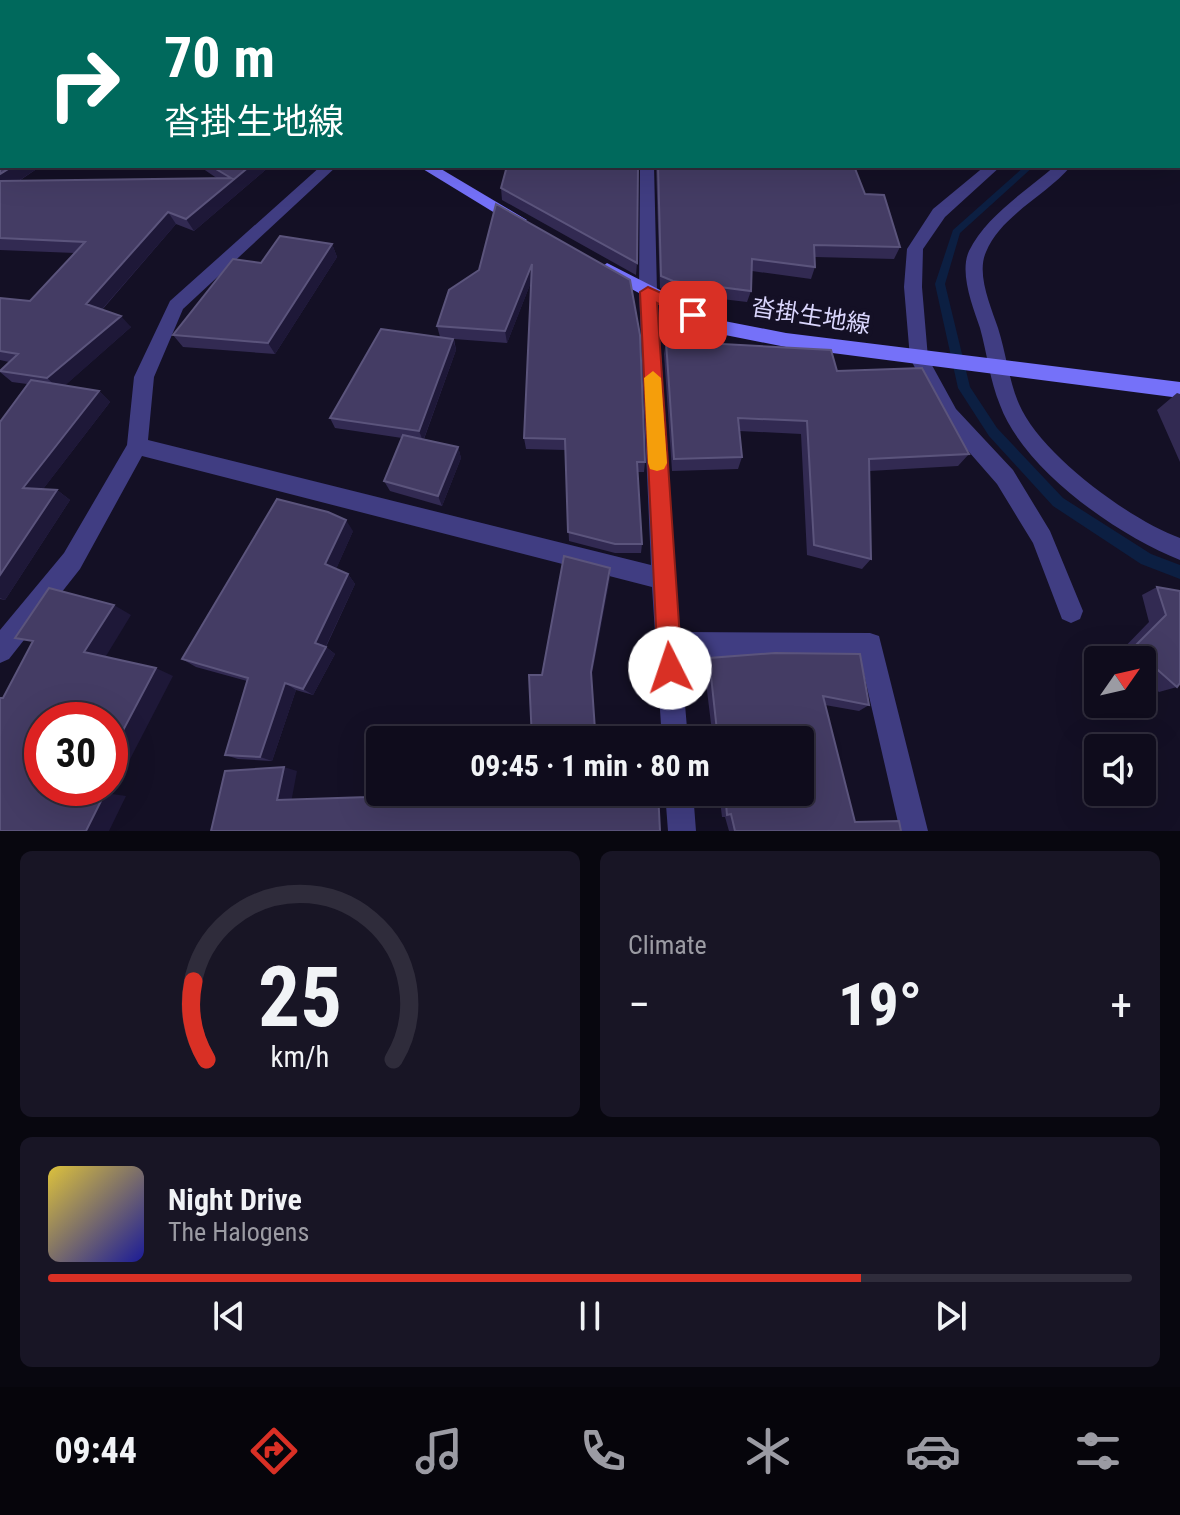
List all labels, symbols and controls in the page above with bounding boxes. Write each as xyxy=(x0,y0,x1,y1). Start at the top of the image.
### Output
text: 70 m xyxy=(164,25,275,91)
icon: right xyxy=(32,32,136,136)
text: 沓掛生地線 xyxy=(164,101,344,143)
pin xyxy=(659,281,727,349)
icon: arrive xyxy=(671,293,715,337)
street label: 沓掛生地線 xyxy=(750,293,872,339)
position arrow xyxy=(628,626,712,710)
north arrow xyxy=(1084,646,1156,718)
map controls xyxy=(1084,646,1156,806)
speed limit sign: 30 xyxy=(24,702,128,806)
button: sound xyxy=(1084,734,1156,806)
text: 09:45 · 1 min · 80 m xyxy=(470,748,710,783)
text: Climate xyxy=(628,930,707,960)
text: 25 xyxy=(258,949,342,1046)
text: 19° xyxy=(838,969,922,1040)
text: − xyxy=(628,979,650,1031)
text: + xyxy=(1110,979,1132,1031)
text: km/h xyxy=(271,1040,329,1074)
text: Night Drive xyxy=(168,1182,302,1217)
text: The Halogens xyxy=(168,1217,309,1247)
icon: previous xyxy=(207,1294,251,1338)
icon: pause xyxy=(568,1294,612,1338)
icon: next xyxy=(929,1294,973,1338)
icon: directions xyxy=(246,1423,302,1479)
icon: music xyxy=(411,1423,467,1479)
icon: phone xyxy=(575,1423,631,1479)
icon: climate xyxy=(740,1423,796,1479)
icon: car xyxy=(905,1423,961,1479)
icon: filters xyxy=(1070,1423,1126,1479)
text: 09:44 xyxy=(54,1430,137,1472)

